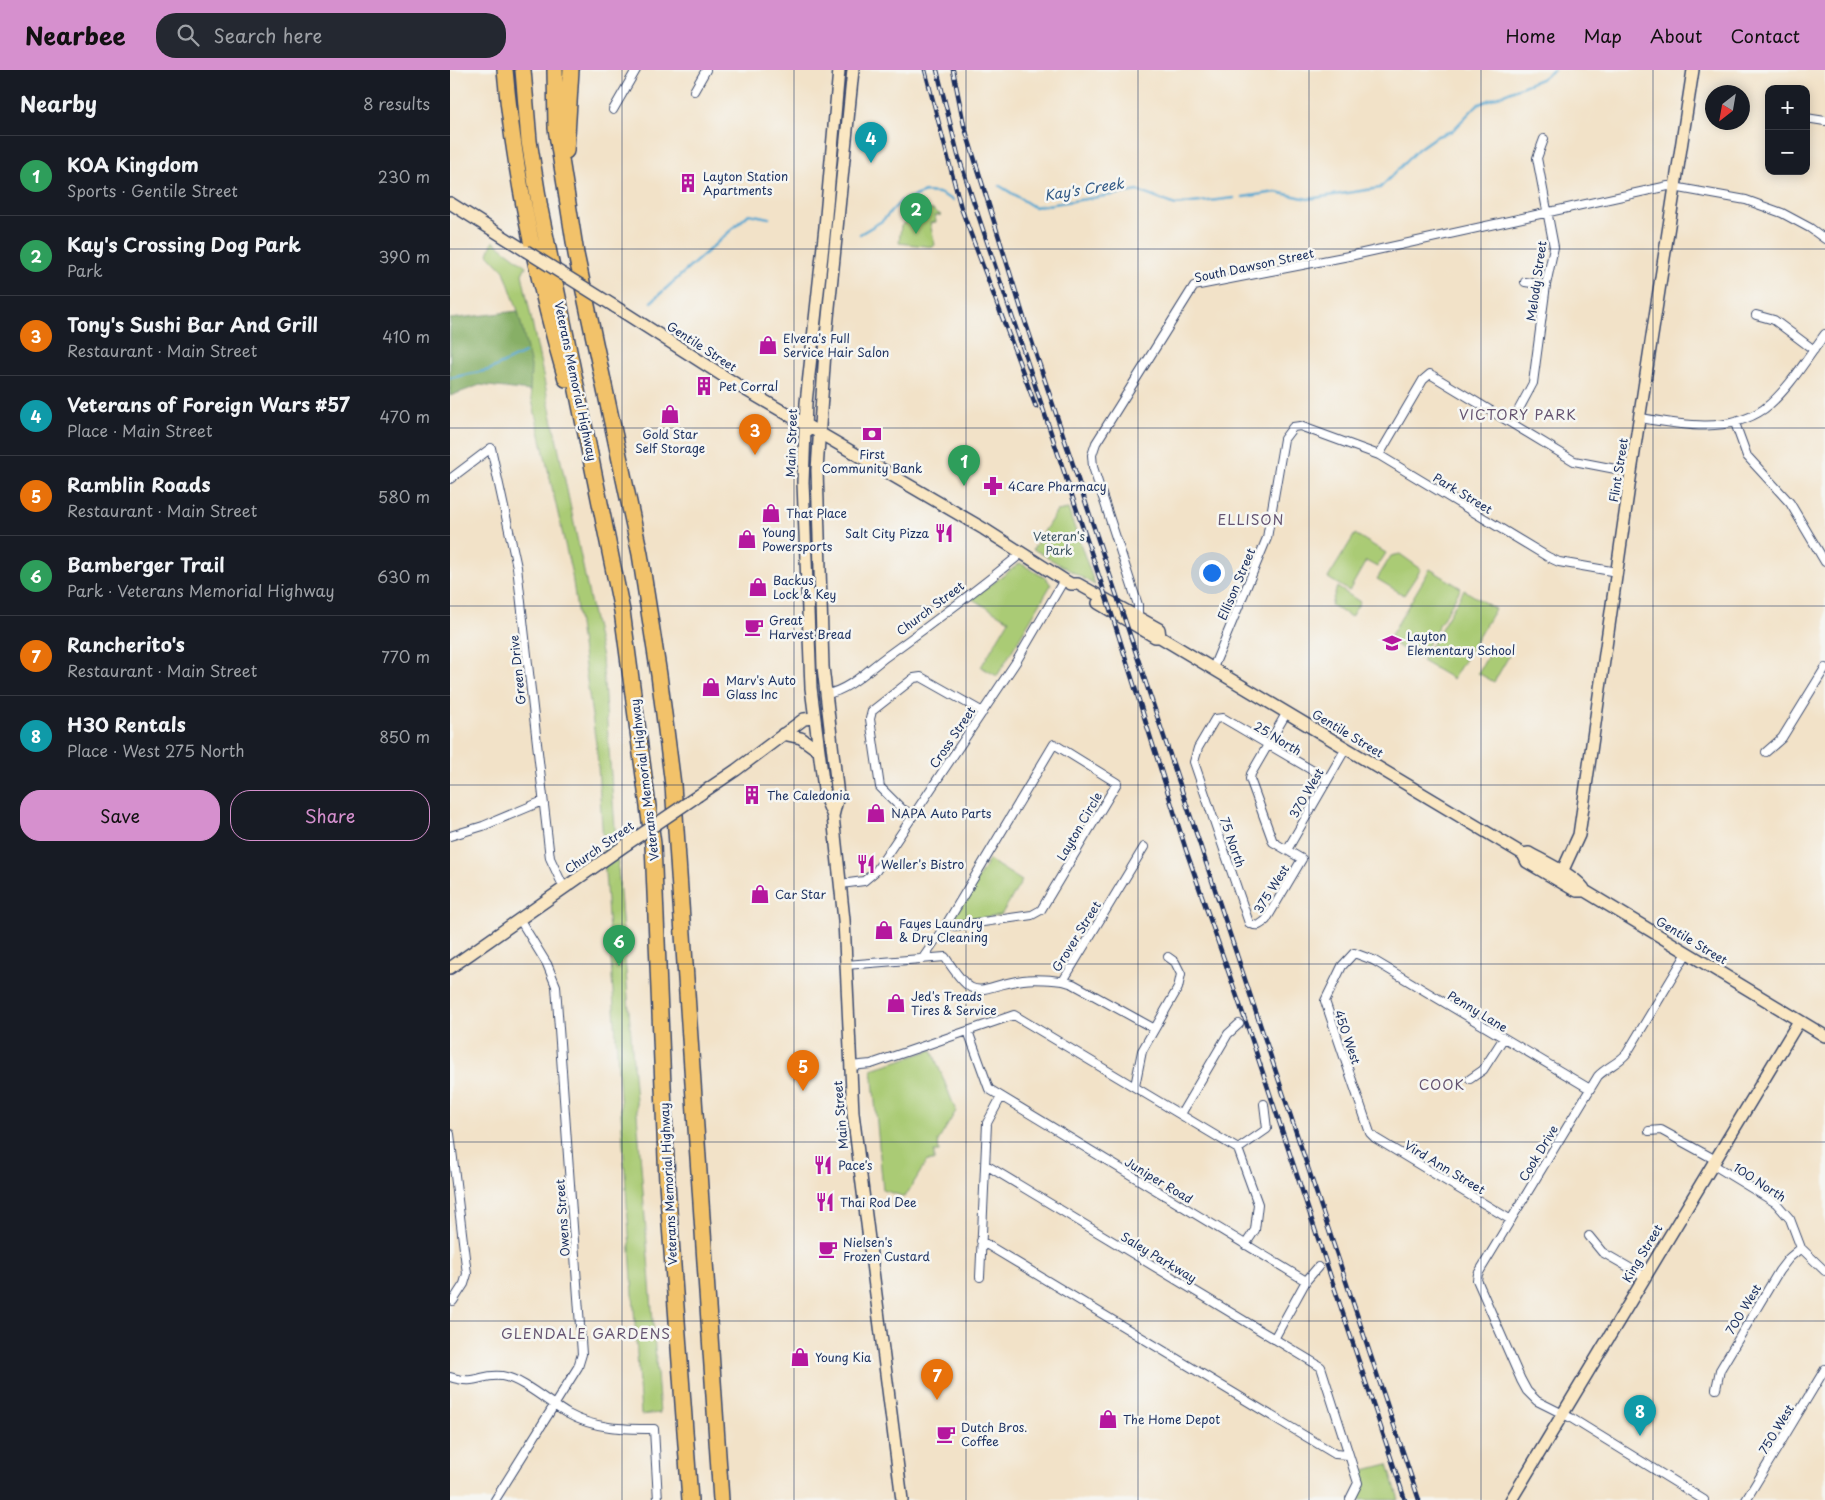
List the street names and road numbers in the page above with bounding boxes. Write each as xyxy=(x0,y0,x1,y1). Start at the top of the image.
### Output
street label: Melody Street xyxy=(1521,240,1551,322)
street label: South Dawson Street xyxy=(1193,244,1316,286)
street label: Veterans Memorial Highway xyxy=(550,299,602,463)
street label: Gentile Street xyxy=(664,317,741,376)
street label: Main Street xyxy=(781,408,801,478)
street label: Flint Street xyxy=(1604,437,1632,503)
street label: Park Street xyxy=(1430,468,1496,518)
street label: Ellison Street xyxy=(1213,545,1259,623)
street label: Church Street xyxy=(892,576,968,639)
street label: Green Drive xyxy=(504,634,530,706)
street label: Veterans Memorial Highway xyxy=(625,698,663,862)
street label: Cross Street xyxy=(925,702,979,772)
street label: Gentile Street xyxy=(1309,705,1387,761)
street label: 25 North xyxy=(1251,717,1305,759)
street label: 370 West xyxy=(1284,764,1328,821)
street label: Layton Circle xyxy=(1052,788,1106,864)
street label: 75 North xyxy=(1216,814,1250,870)
street label: Church Street xyxy=(561,816,637,878)
street label: 375 West xyxy=(1249,861,1293,917)
street label: Grover Street xyxy=(1047,897,1105,975)
street label: Gentile Street xyxy=(1653,912,1731,968)
street label: Penny Lane xyxy=(1445,986,1512,1036)
street label: 450 West xyxy=(1330,1007,1366,1067)
street label: Main Street xyxy=(828,1080,852,1150)
street label: Veterans Memorial Highway xyxy=(655,1102,681,1266)
street label: Cook Drive xyxy=(1514,1121,1562,1185)
street label: Vird Ann Street xyxy=(1401,1136,1489,1198)
street label: Juniper Road xyxy=(1121,1153,1197,1207)
street label: 100 North xyxy=(1730,1158,1790,1206)
street label: Owens Street xyxy=(550,1179,574,1257)
street label: King Street xyxy=(1618,1220,1666,1285)
street label: Saley Parkway xyxy=(1118,1227,1200,1287)
street label: 700 West xyxy=(1721,1280,1765,1338)
street label: 750 West xyxy=(1754,1400,1798,1457)

